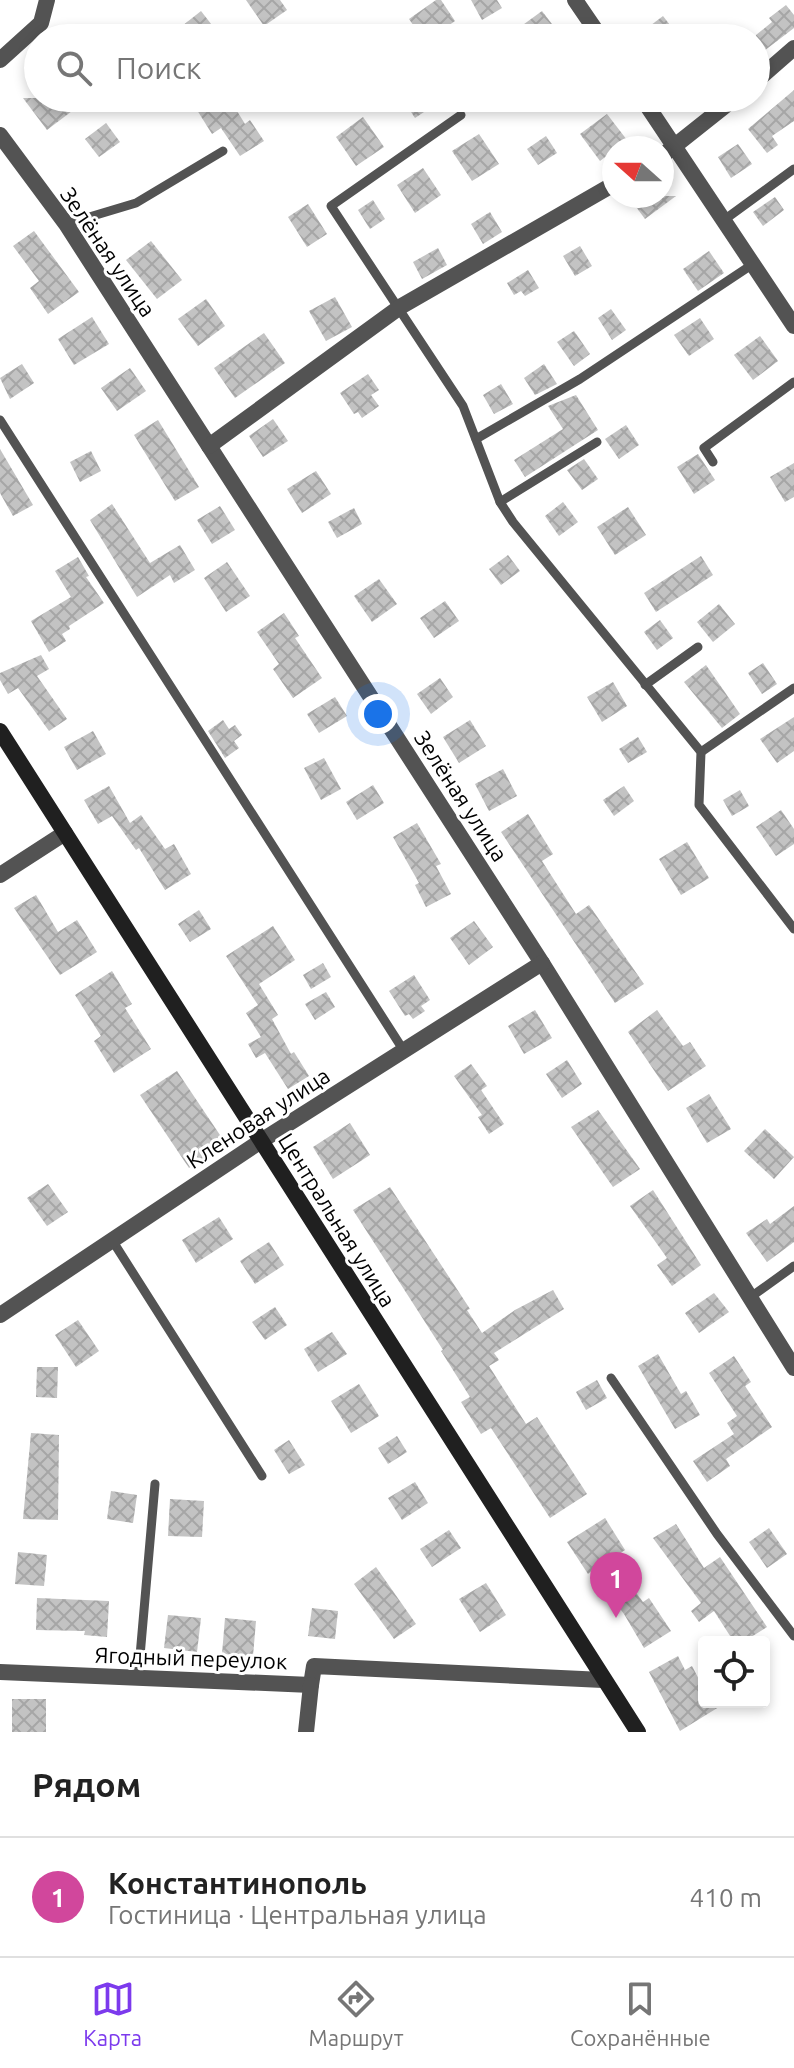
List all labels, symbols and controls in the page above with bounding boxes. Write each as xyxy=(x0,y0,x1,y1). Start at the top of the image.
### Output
search box xyxy=(24,24,770,112)
icon: search xyxy=(52,46,96,90)
text: Поиск xyxy=(116,51,201,85)
north arrow xyxy=(602,136,674,208)
street label: Зелёная улица xyxy=(56,182,161,321)
your location xyxy=(358,694,398,734)
street label: Зелёная улица xyxy=(410,726,513,866)
street label: Кленовая улица xyxy=(182,1062,334,1173)
street label: Центральная улица xyxy=(274,1128,401,1311)
pin: 1 xyxy=(590,1552,642,1618)
map controls xyxy=(698,1636,770,1708)
button: locate xyxy=(698,1636,770,1708)
street label: Ягодный переулок xyxy=(94,1642,288,1673)
text: Рядом xyxy=(32,1765,141,1803)
text: Константинополь xyxy=(108,1866,367,1900)
text: 1 xyxy=(51,1883,65,1912)
text: 410 m xyxy=(690,1883,762,1912)
text: Гостиница · Центральная улица xyxy=(108,1900,487,1929)
tab: Карта xyxy=(83,1977,142,2050)
tab: Маршрут xyxy=(309,1977,403,2050)
tab: Сохранённые xyxy=(570,1977,711,2050)

